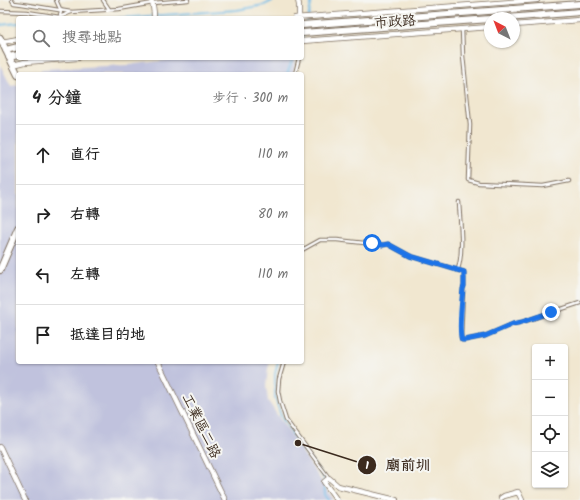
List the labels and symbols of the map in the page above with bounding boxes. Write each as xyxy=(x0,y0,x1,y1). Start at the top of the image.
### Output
street label: 市政路 xyxy=(373,10,417,34)
north arrow xyxy=(484,12,520,48)
route start xyxy=(363,234,381,252)
route end xyxy=(542,303,560,321)
street label: 工業區二路 xyxy=(176,390,226,462)
callout: 廟前圳 xyxy=(357,451,438,478)
text: 廟前圳 xyxy=(385,454,431,478)
text: 1 xyxy=(365,456,369,475)

